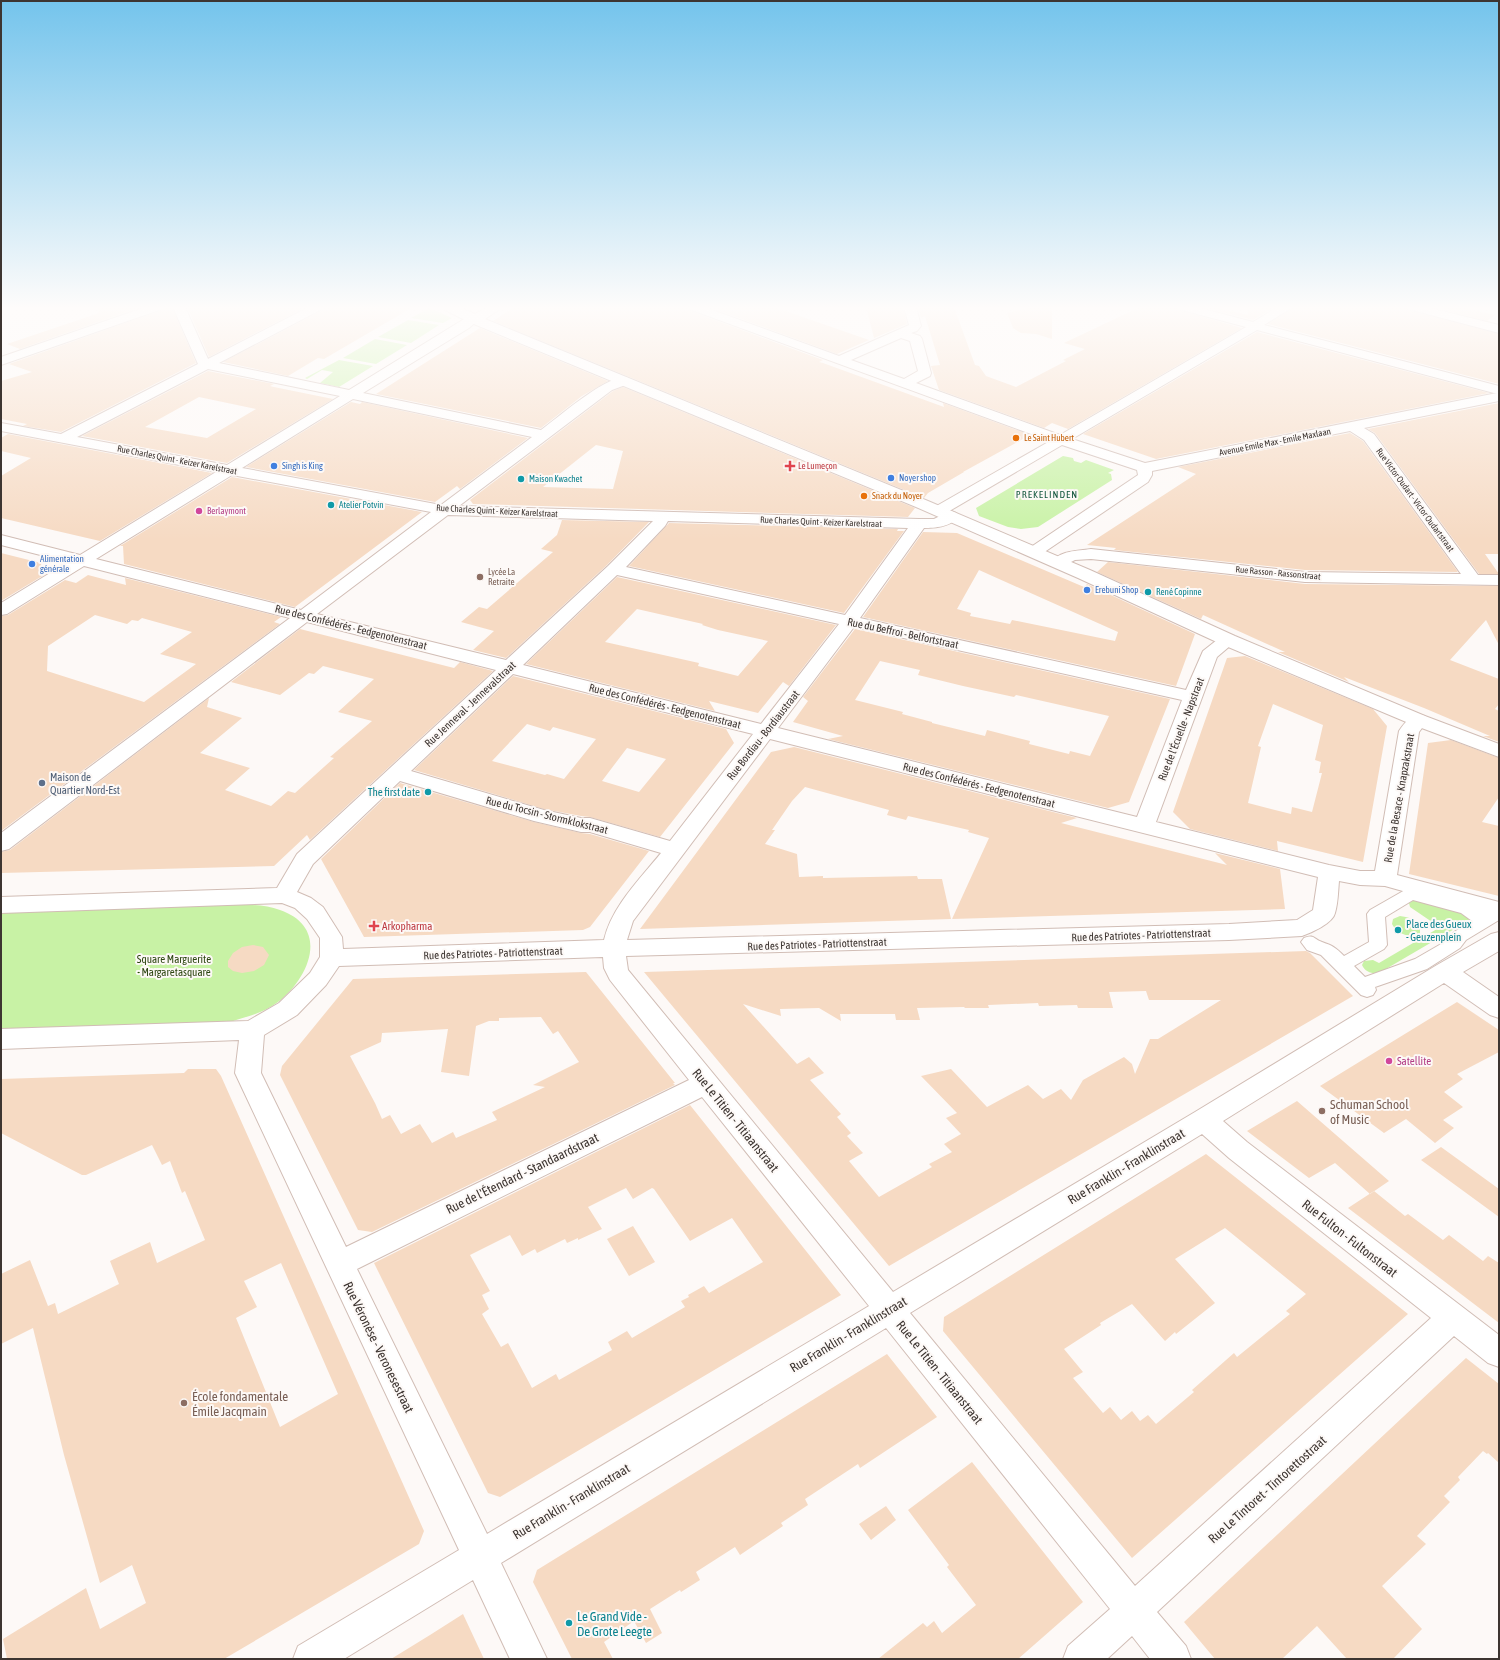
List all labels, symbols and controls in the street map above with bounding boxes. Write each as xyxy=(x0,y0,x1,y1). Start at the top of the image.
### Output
street label: Avenue Emile Max - Emile Maxlaan xyxy=(1218,426,1332,458)
marker: Le Saint Hubert xyxy=(1011,433,1021,443)
place label: Le Saint Hubert xyxy=(1024,433,1075,443)
street label: Rue Charles Quint - Keizer Karelstraat xyxy=(116,443,238,477)
street label: Rue Victor Oudart - Victor Oudartstraat xyxy=(1374,446,1456,554)
marker: Singh is King xyxy=(269,461,279,471)
place label: Singh is King xyxy=(282,461,323,471)
marker: Le Lumeçon xyxy=(785,461,795,471)
place label: Le Lumeçon xyxy=(798,461,837,471)
marker: Noyer shop xyxy=(886,473,896,483)
place label: Noyer shop xyxy=(899,473,936,483)
marker: Maison Kwachet xyxy=(516,474,526,484)
place label: Maison Kwachet xyxy=(529,474,583,484)
district label: PREKELINDEN xyxy=(1016,489,1078,500)
marker: Snack du Noyer xyxy=(859,491,869,501)
place label: Snack du Noyer xyxy=(872,491,923,501)
marker: Atelier Potvin xyxy=(326,500,336,510)
place label: Atelier Potvin xyxy=(339,500,384,510)
street label: Rue Charles Quint - Keizer Karelstraat xyxy=(436,503,558,519)
marker: Berlaymont xyxy=(194,506,204,516)
place label: Berlaymont xyxy=(207,506,246,516)
street label: Rue Charles Quint - Keizer Karelstraat xyxy=(760,515,882,529)
place label: Alimentation générale xyxy=(40,554,84,574)
marker: Alimentation générale xyxy=(27,559,37,569)
street label: Rue Rasson - Rassonstraat xyxy=(1235,564,1321,582)
place label: Lycée La Retraite xyxy=(488,567,515,587)
marker: Lycée La Retraite xyxy=(475,572,485,582)
marker: Erebuni Shop xyxy=(1082,585,1092,595)
place label: Erebuni Shop xyxy=(1095,585,1139,595)
marker: René Copinne xyxy=(1143,587,1153,597)
place label: René Copinne xyxy=(1156,587,1202,597)
street label: Rue des Confédérés - Eedgenotenstraat xyxy=(274,602,428,652)
street label: Rue du Beffroi - Belfortstraat xyxy=(846,615,960,651)
street label: Rue Jenneval - Jennevalstraat xyxy=(422,659,518,749)
street label: Rue de l'Écuelle - Napstraat xyxy=(1156,676,1206,782)
street label: Rue des Confédérés - Eedgenotenstraat xyxy=(588,681,742,731)
street label: Rue Bordiau - Bordiaustraat xyxy=(724,688,802,782)
street label: Rue de la Besace - Knapzakstraat xyxy=(1382,732,1416,864)
street label: Rue des Confédérés - Eedgenotenstraat xyxy=(902,760,1056,810)
place label: Maison de Quartier Nord-Est xyxy=(50,771,120,796)
marker: Maison de Quartier Nord-Est xyxy=(37,778,47,788)
place label: The first date xyxy=(368,786,420,798)
marker: The first date xyxy=(423,787,433,797)
street label: Rue du Tocsin - Stormklokstraat xyxy=(485,794,609,836)
place label: Place des Gueux - Geuzenplein xyxy=(1406,918,1472,943)
place label: Arkopharma xyxy=(382,920,432,932)
marker: Arkopharma xyxy=(369,921,379,931)
marker: Place des Gueux - Geuzenplein xyxy=(1393,925,1403,935)
street label: Rue des Patriotes - Patriottenstraat xyxy=(1071,927,1211,943)
street label: Rue des Patriotes - Patriottenstraat xyxy=(747,936,887,952)
street label: Rue des Patriotes - Patriottenstraat xyxy=(423,945,563,961)
park label: Square Marguerite - Margaretasquare xyxy=(137,953,211,978)
place label: Satellite xyxy=(1397,1055,1431,1067)
marker: Satellite xyxy=(1384,1056,1394,1066)
street label: Rue Le Titien - Titiaanstraat xyxy=(689,1066,782,1175)
place label: Schuman School of Music xyxy=(1330,1097,1409,1127)
marker: Schuman School of Music xyxy=(1317,1106,1327,1116)
street label: Rue Franklin - Franklinstraat xyxy=(1065,1125,1188,1207)
street label: Rue de l'Étendard - Standaardstraat xyxy=(444,1130,601,1217)
street label: Rue Fulton - Fultonstraat xyxy=(1299,1197,1401,1280)
street label: Rue Véronèse - Veronesestraat xyxy=(340,1279,417,1415)
street label: Rue Franklin - Franklinstraat xyxy=(787,1293,910,1375)
street label: Rue Le Titien - Titiaanstraat xyxy=(893,1318,986,1427)
place label: École fondamentale Émile Jacqmain xyxy=(192,1389,288,1419)
marker: École fondamentale Émile Jacqmain xyxy=(179,1398,189,1408)
street label: Rue Le Tintoret - Tintorettostraat xyxy=(1205,1432,1330,1546)
street label: Rue Franklin - Franklinstraat xyxy=(510,1460,633,1542)
place label: Le Grand Vide - De Grote Leegte xyxy=(577,1609,652,1639)
marker: Le Grand Vide - De Grote Leegte xyxy=(564,1618,574,1628)

